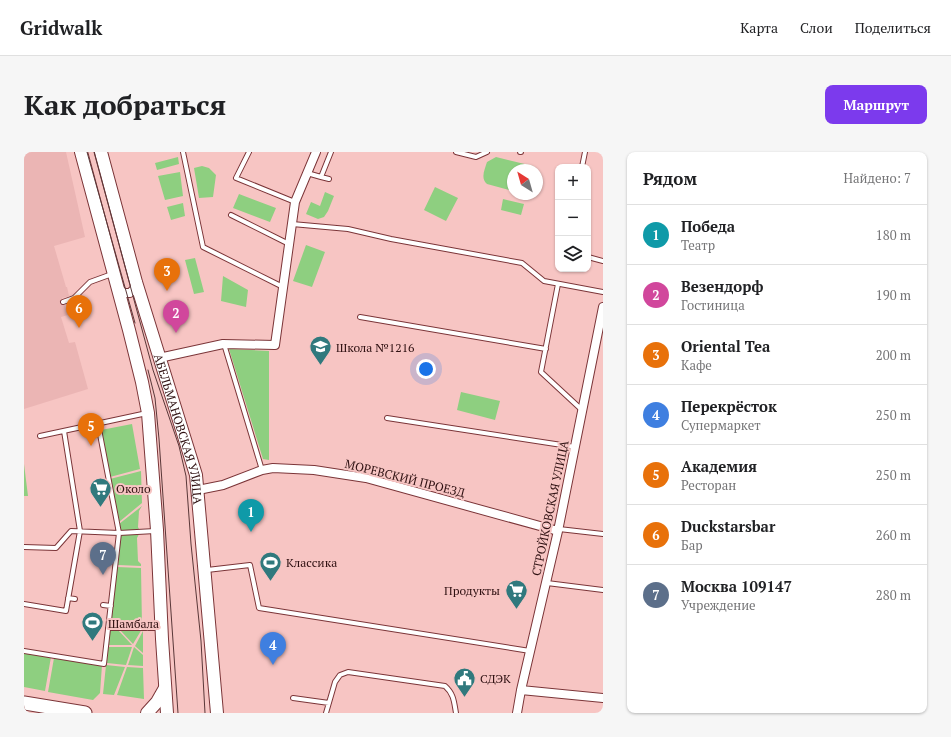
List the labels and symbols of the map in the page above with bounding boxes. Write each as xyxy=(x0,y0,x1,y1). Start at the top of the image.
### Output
north arrow xyxy=(507,164,543,200)
pin: 3 xyxy=(154,258,180,291)
pin: 6 xyxy=(66,295,92,328)
pin: 2 xyxy=(163,300,189,333)
school or university icon: Школа №1216 xyxy=(308,334,334,367)
place label: Школа №1216 xyxy=(336,340,415,355)
street label: АБЕЛЬМАНОВСКАЯ УЛИЦА xyxy=(151,352,206,506)
your location xyxy=(416,359,436,379)
pin: 5 xyxy=(78,413,104,446)
street label: СТРОЙКОВСКАЯ УЛИЦА xyxy=(528,438,572,577)
street label: МОРЕВСКИЙ ПРОЕЗД xyxy=(343,456,467,500)
supermarket icon: Около xyxy=(87,475,113,508)
place label: Около xyxy=(116,481,151,496)
pin: 1 xyxy=(238,499,264,532)
pin: 7 xyxy=(90,542,116,575)
sports icon: Классика xyxy=(258,549,284,582)
place label: Классика xyxy=(286,555,337,570)
supermarket icon: Продукты xyxy=(503,577,529,610)
place label: Продукты xyxy=(444,583,500,598)
sports icon: Шамбала xyxy=(80,610,106,643)
place label: Шамбала xyxy=(108,616,159,631)
pin: 4 xyxy=(260,632,286,665)
public building icon: СДЭК xyxy=(451,665,477,698)
place label: СДЭК xyxy=(480,671,511,686)

